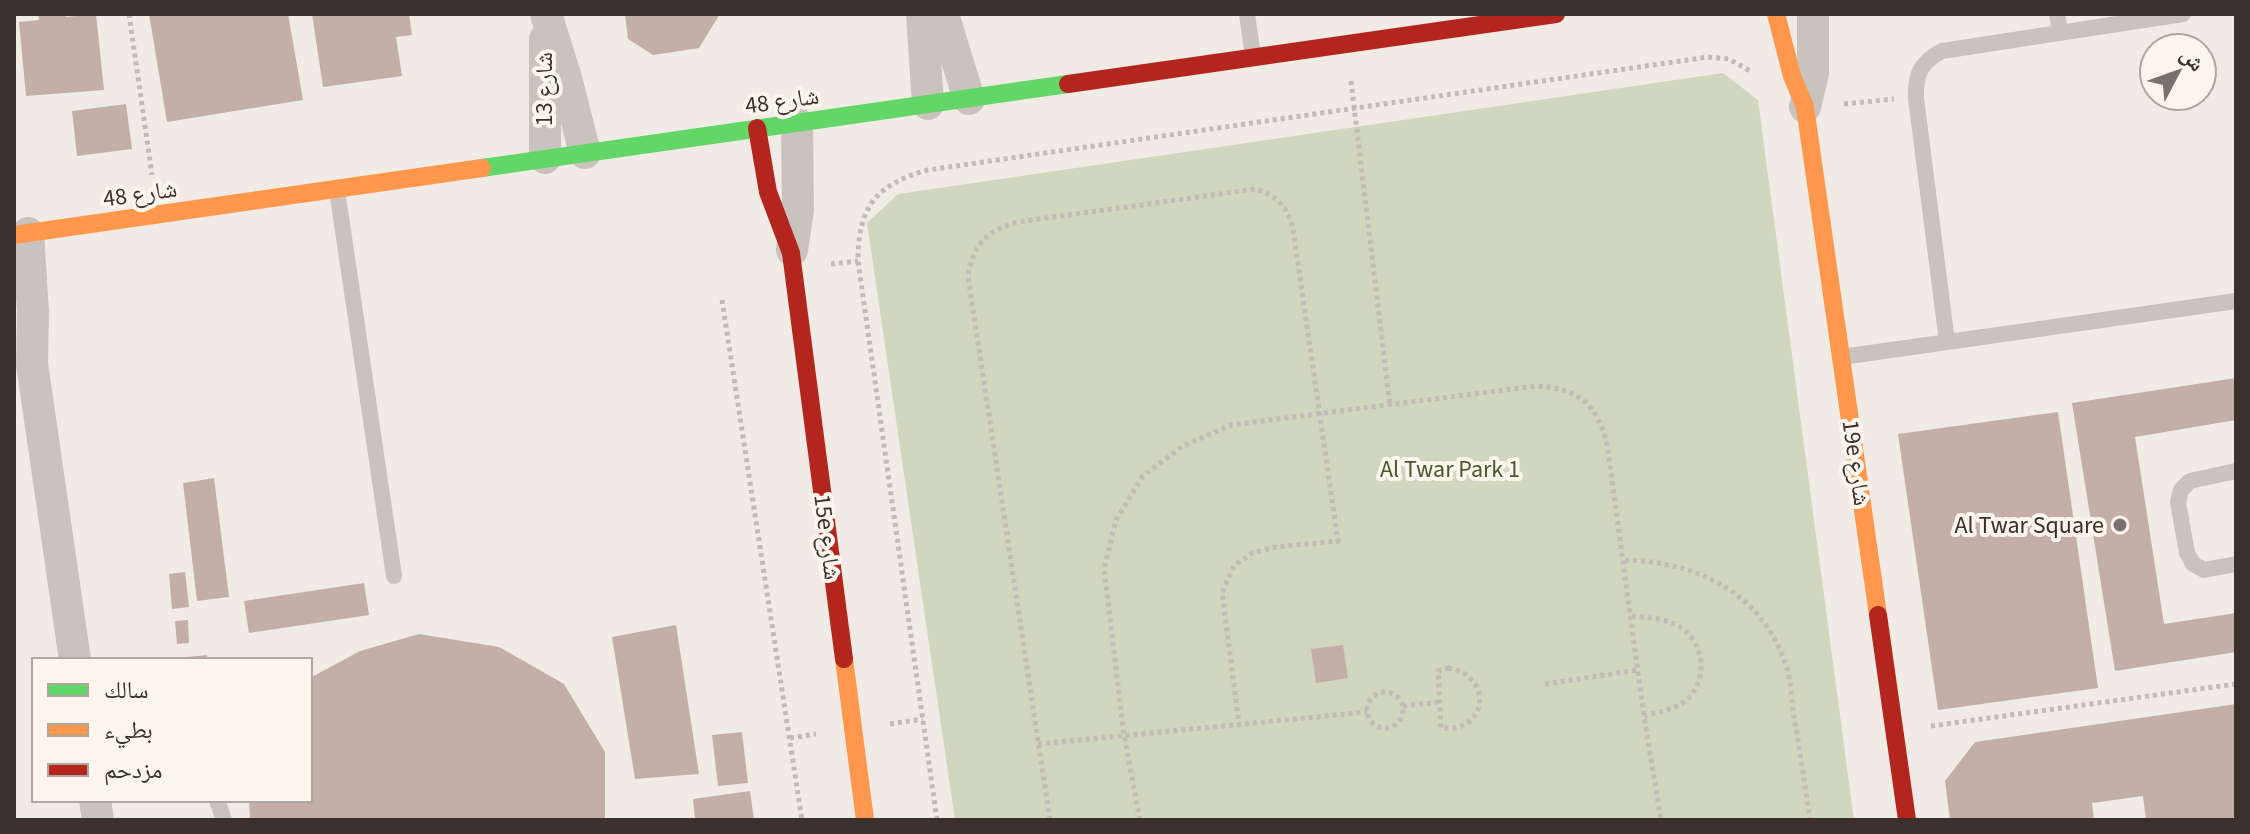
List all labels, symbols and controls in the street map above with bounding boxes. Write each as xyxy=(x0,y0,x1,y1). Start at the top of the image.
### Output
north arrow xyxy=(2138,32,2218,112)
text: ش xyxy=(2173,40,2212,79)
street label: شارع 13 xyxy=(527,52,562,126)
street label: شارع 48 xyxy=(743,79,821,123)
street label: شارع 48 xyxy=(101,172,179,216)
street label: 19e شارع xyxy=(1833,418,1879,508)
park label: Al Twar Park 1 xyxy=(1380,452,1520,487)
street label: 15e شارع xyxy=(804,492,850,582)
place label: Al Twar Square xyxy=(1954,508,2104,543)
marker: Al Twar Square xyxy=(2111,516,2129,534)
legend xyxy=(32,658,312,802)
text: سالك xyxy=(104,673,149,708)
text: بطيء xyxy=(104,713,153,749)
text: مزدحم xyxy=(104,753,163,788)

